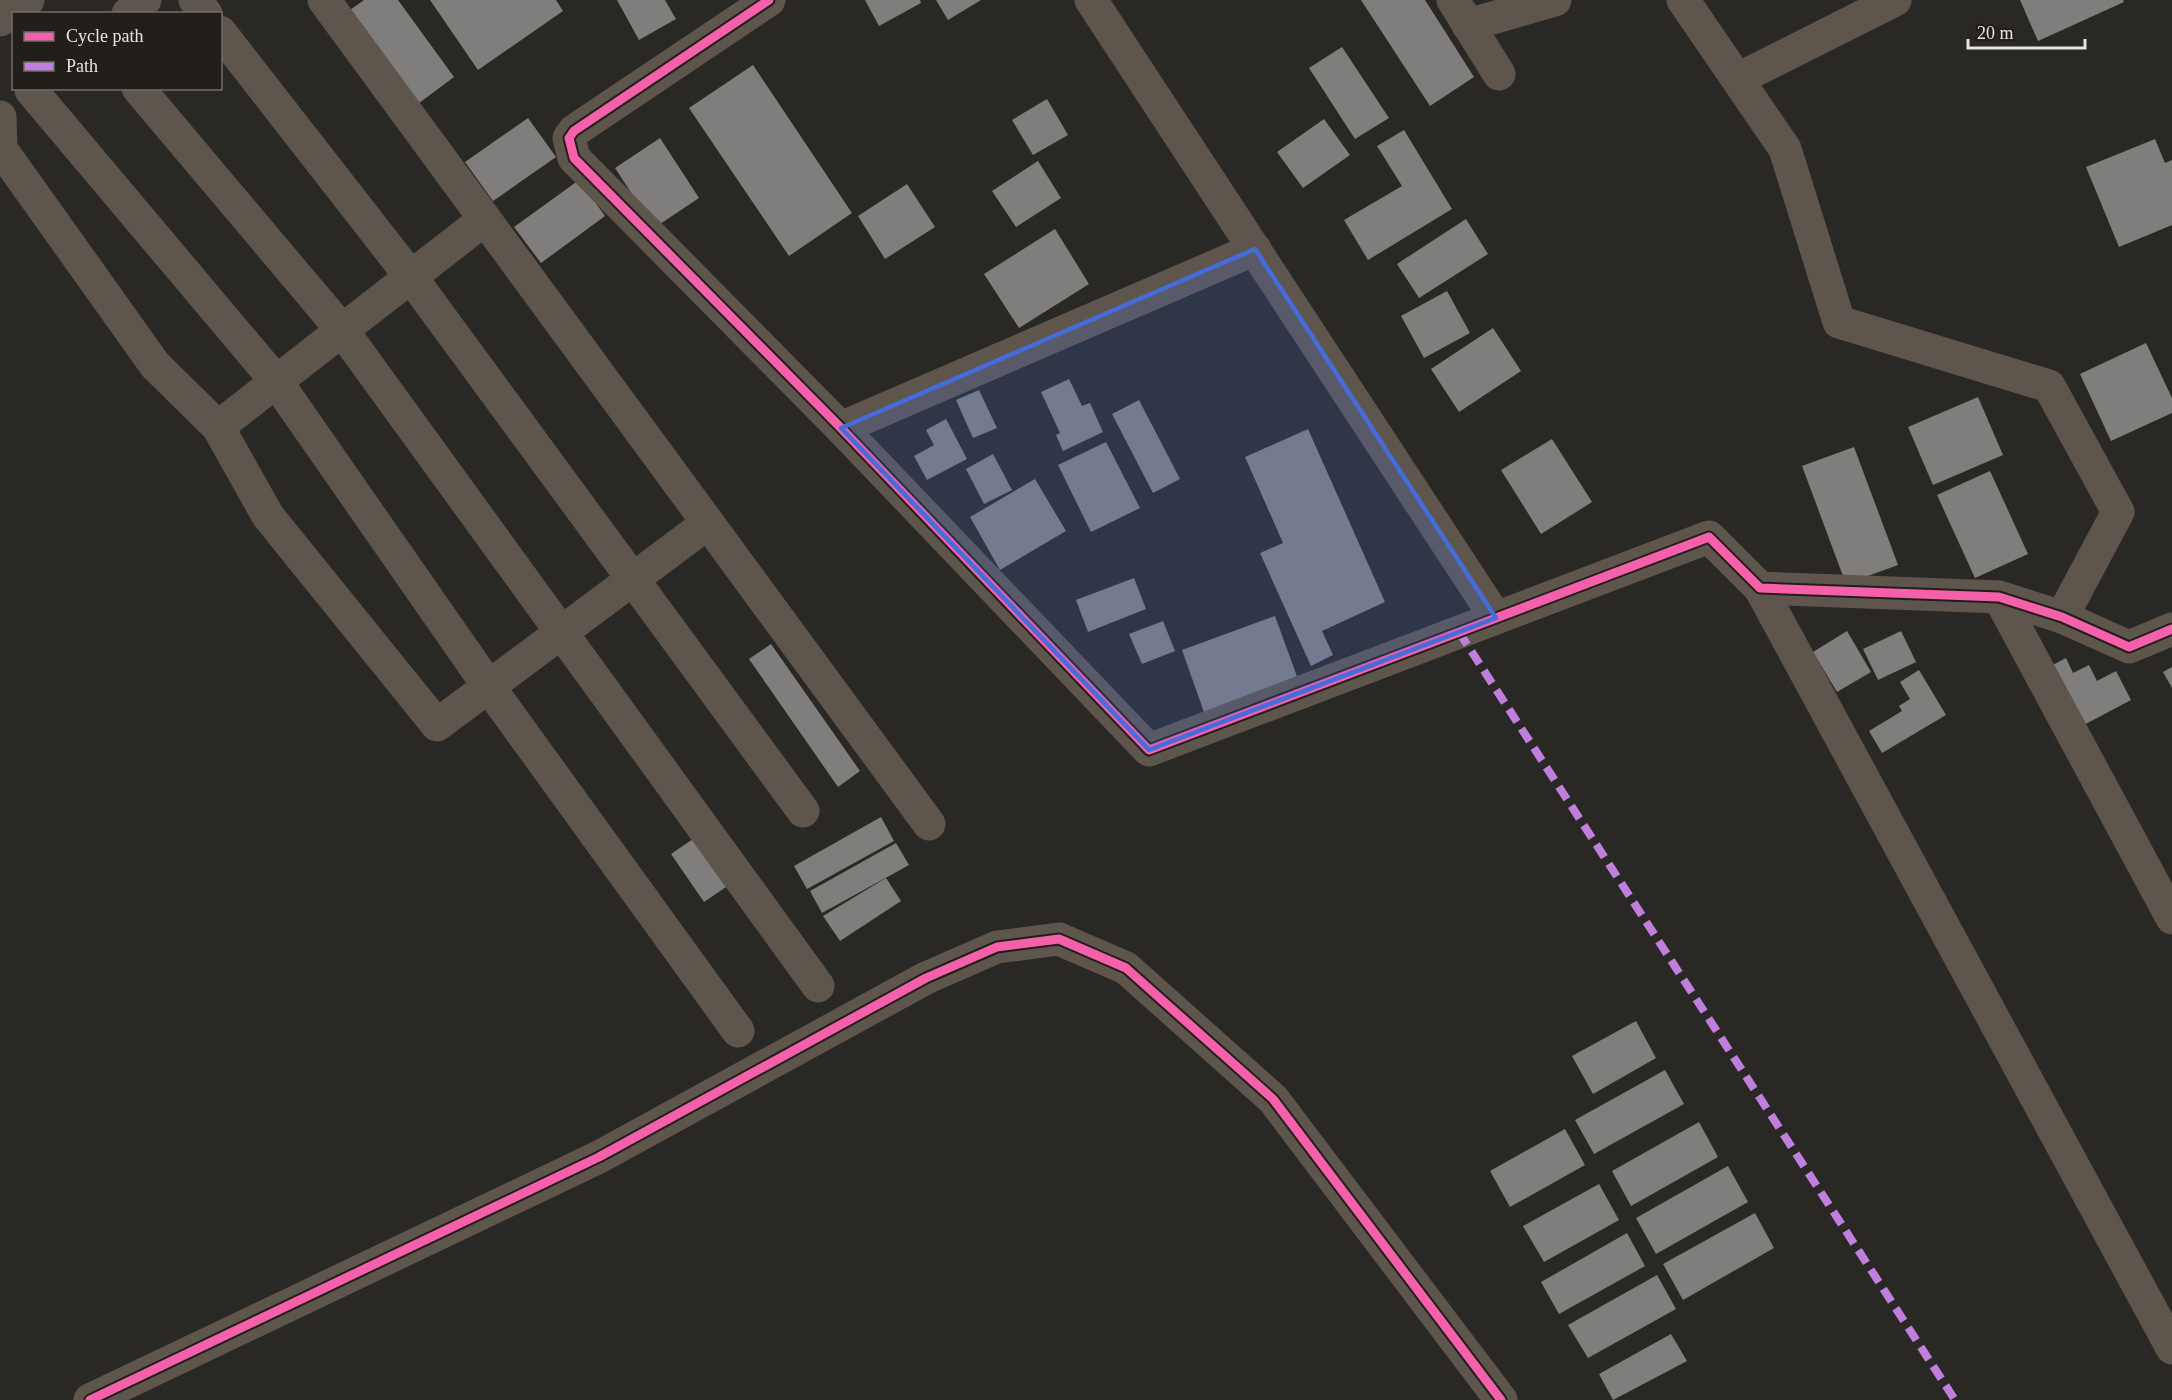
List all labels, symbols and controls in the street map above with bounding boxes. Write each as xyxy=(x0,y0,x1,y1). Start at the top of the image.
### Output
legend xyxy=(12,12,222,90)
scale bar xyxy=(1968,12,2085,50)
text: 20 m xyxy=(1977,23,2014,43)
text: Cycle path xyxy=(66,26,143,46)
text: Path xyxy=(66,56,98,76)

